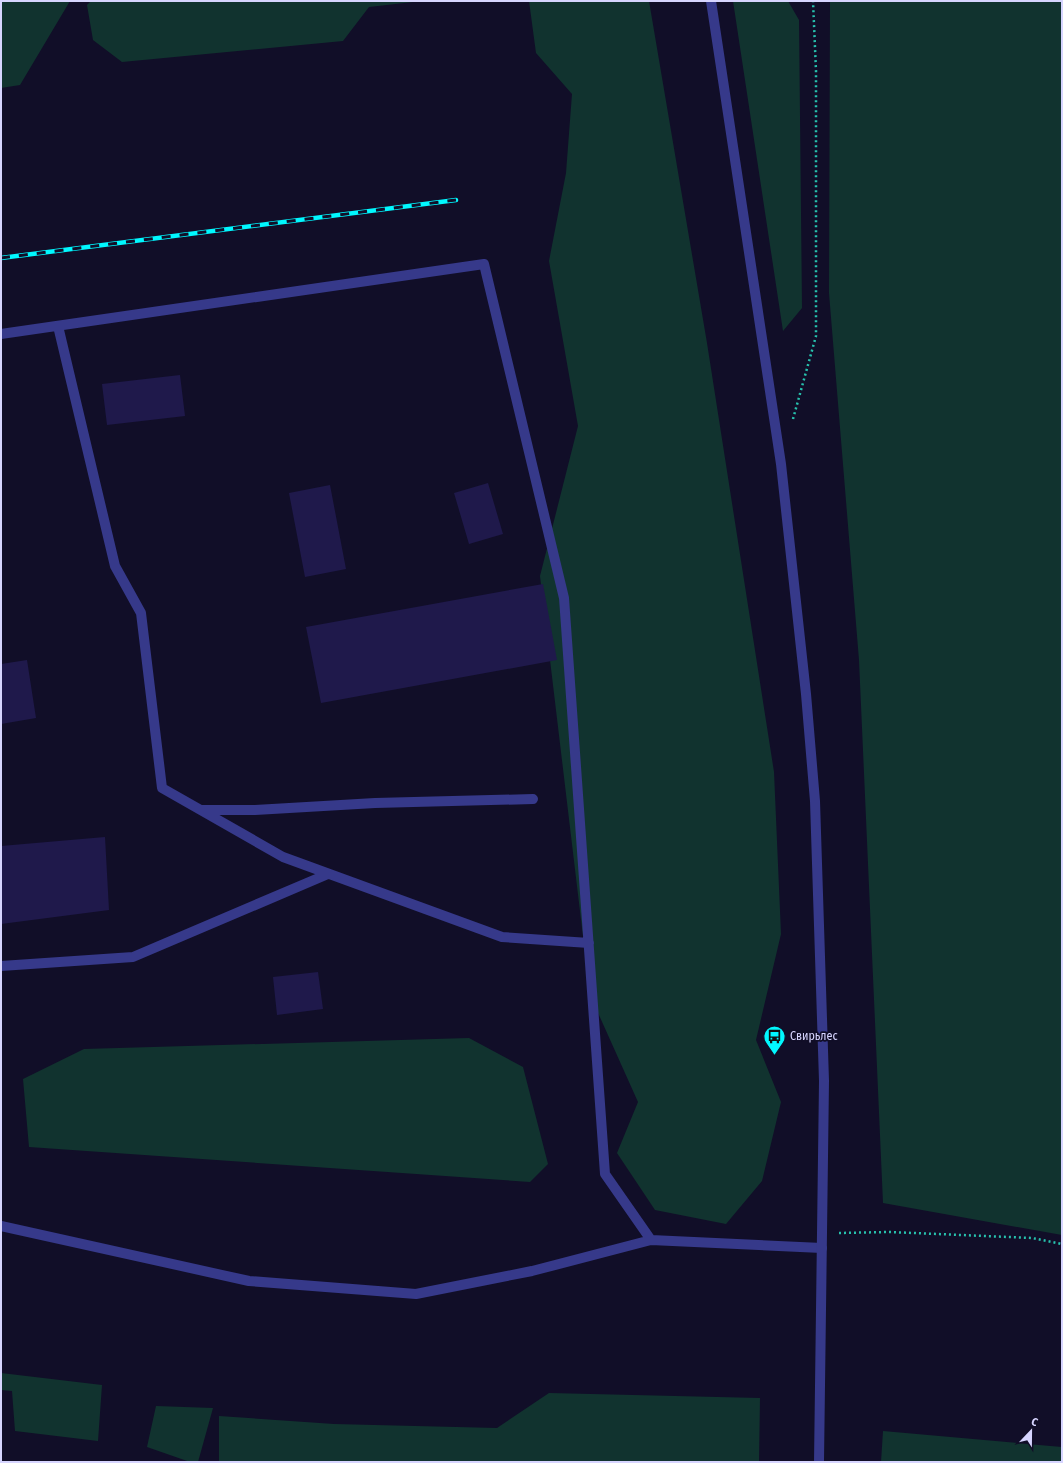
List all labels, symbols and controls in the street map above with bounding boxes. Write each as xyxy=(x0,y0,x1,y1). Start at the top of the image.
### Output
bus stop icon: Свирьлес xyxy=(761,1023,787,1056)
place label: Свирьлес xyxy=(790,1029,838,1043)
north arrow xyxy=(1011,1411,1051,1451)
text: С xyxy=(1029,1415,1040,1429)

